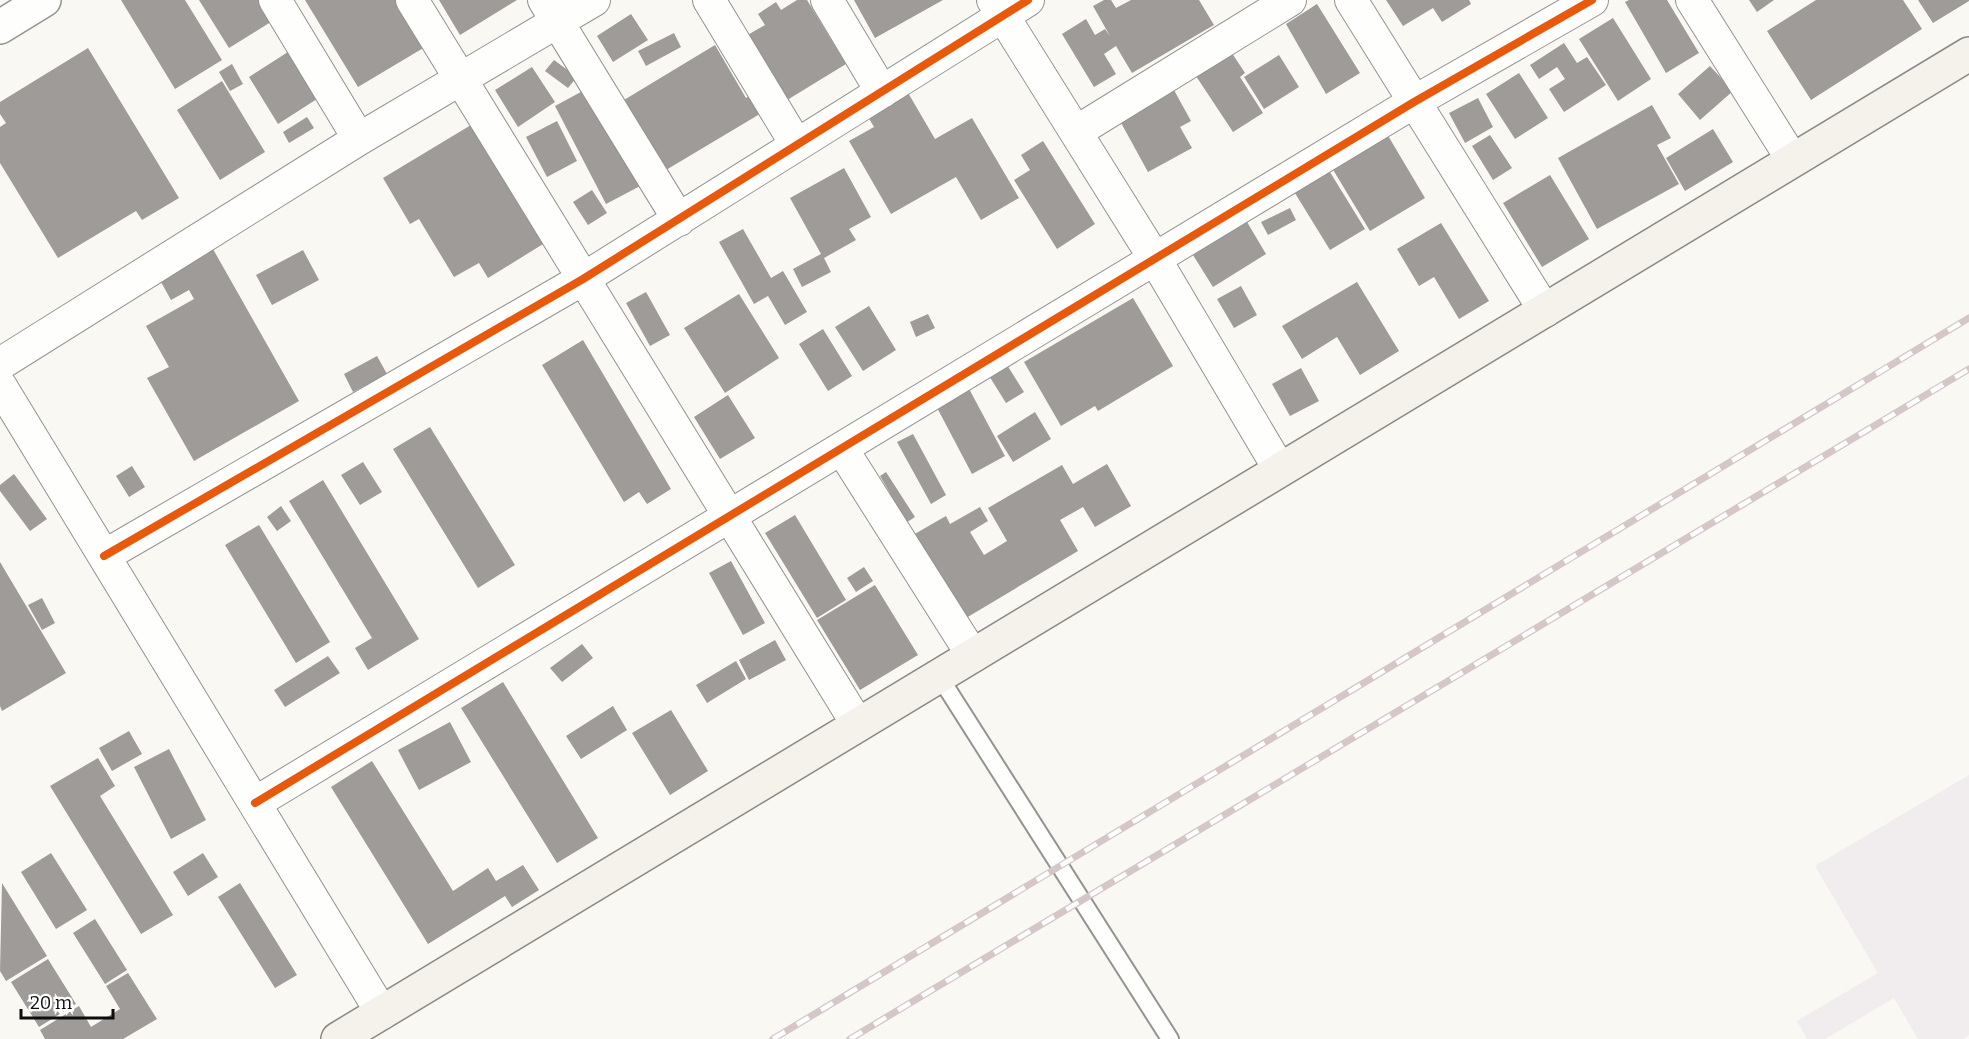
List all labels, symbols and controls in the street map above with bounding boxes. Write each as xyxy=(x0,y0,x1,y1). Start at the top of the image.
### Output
scale bar xyxy=(21,982,112,1020)
text: 20 m xyxy=(30,992,72,1014)

